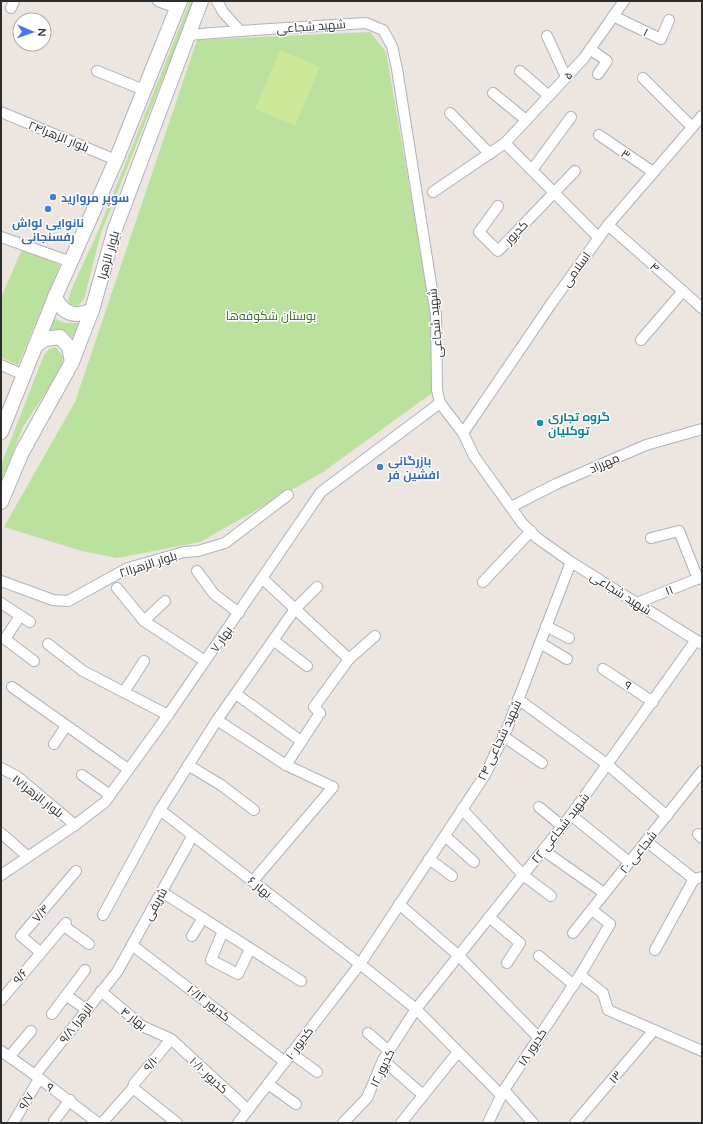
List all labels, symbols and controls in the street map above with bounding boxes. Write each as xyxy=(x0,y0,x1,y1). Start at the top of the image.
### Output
north arrow xyxy=(12,12,52,52)
street label: شهید شجاعی xyxy=(276,16,346,36)
street label: ۱ xyxy=(641,24,651,40)
text: N xyxy=(35,28,49,37)
street label: ۵ xyxy=(560,67,576,83)
street label: بلوار الزهرا۲۴ xyxy=(26,117,92,155)
street label: ۳ xyxy=(618,146,634,162)
place label: سوپر مروارید xyxy=(61,190,129,207)
marker: سوپر مروارید xyxy=(48,192,58,202)
marker: نانوایی لواش رفسنجانی xyxy=(43,204,53,214)
place label: نانوایی لواش رفسنجانی xyxy=(12,215,84,245)
street label: کدیور xyxy=(500,217,531,248)
street label: بلوار الزهرا xyxy=(94,229,122,281)
street label: اسلامی xyxy=(558,249,594,289)
street label: ۴ xyxy=(647,259,663,275)
street label: شهید شجاعی xyxy=(425,288,445,358)
park label: بوستان شکوفه‌ها xyxy=(226,308,316,323)
place label: گروه تجاری توکلیان xyxy=(548,409,610,439)
marker: گروه تجاری توکلیان xyxy=(535,418,545,428)
street label: مهرزاد xyxy=(587,450,621,476)
place label: بازرگانی افشین فر xyxy=(387,453,440,483)
marker: بازرگانی افشین فر xyxy=(375,462,385,472)
street label: بلوار الزهرا۲۱ xyxy=(117,548,179,580)
street label: شهید شجاعی xyxy=(588,568,654,618)
street label: ۱۱ xyxy=(663,582,675,598)
street label: بهار ۷ xyxy=(207,623,235,655)
street label: ۹ xyxy=(621,677,635,693)
street label: شهید شجاعی ۲۴ xyxy=(474,697,524,782)
street label: بلوار الزهرا۱۷ xyxy=(9,771,67,821)
street label: شهید شجاعی ۲۲ xyxy=(528,790,592,866)
street label: شجاعی ۲۰ xyxy=(616,827,660,876)
street label: بهار ۶ xyxy=(245,873,275,901)
street label: شریفی xyxy=(140,885,170,923)
street label: ۷/۴ xyxy=(28,901,52,925)
street label: ۹/۶ xyxy=(9,965,31,987)
street label: کدیور ۱۰/۱۲ xyxy=(184,982,234,1024)
street label: الزهرا ۹/۸ xyxy=(56,1000,96,1046)
street label: بهار ۴ xyxy=(118,1003,150,1033)
street label: کدیور ۱۰ xyxy=(282,1024,316,1062)
street label: کدیور ۱۸ xyxy=(514,1025,550,1069)
street label: کدیور ۱۲ xyxy=(366,1047,398,1089)
street label: ۹/۱۰ xyxy=(140,1052,162,1074)
street label: کدیور ۱۰/۱۰ xyxy=(187,1053,231,1097)
street label: ۱۳ xyxy=(605,1068,625,1086)
street label: ۹ xyxy=(43,1079,57,1095)
street label: ۹/۷ xyxy=(15,1089,37,1112)

